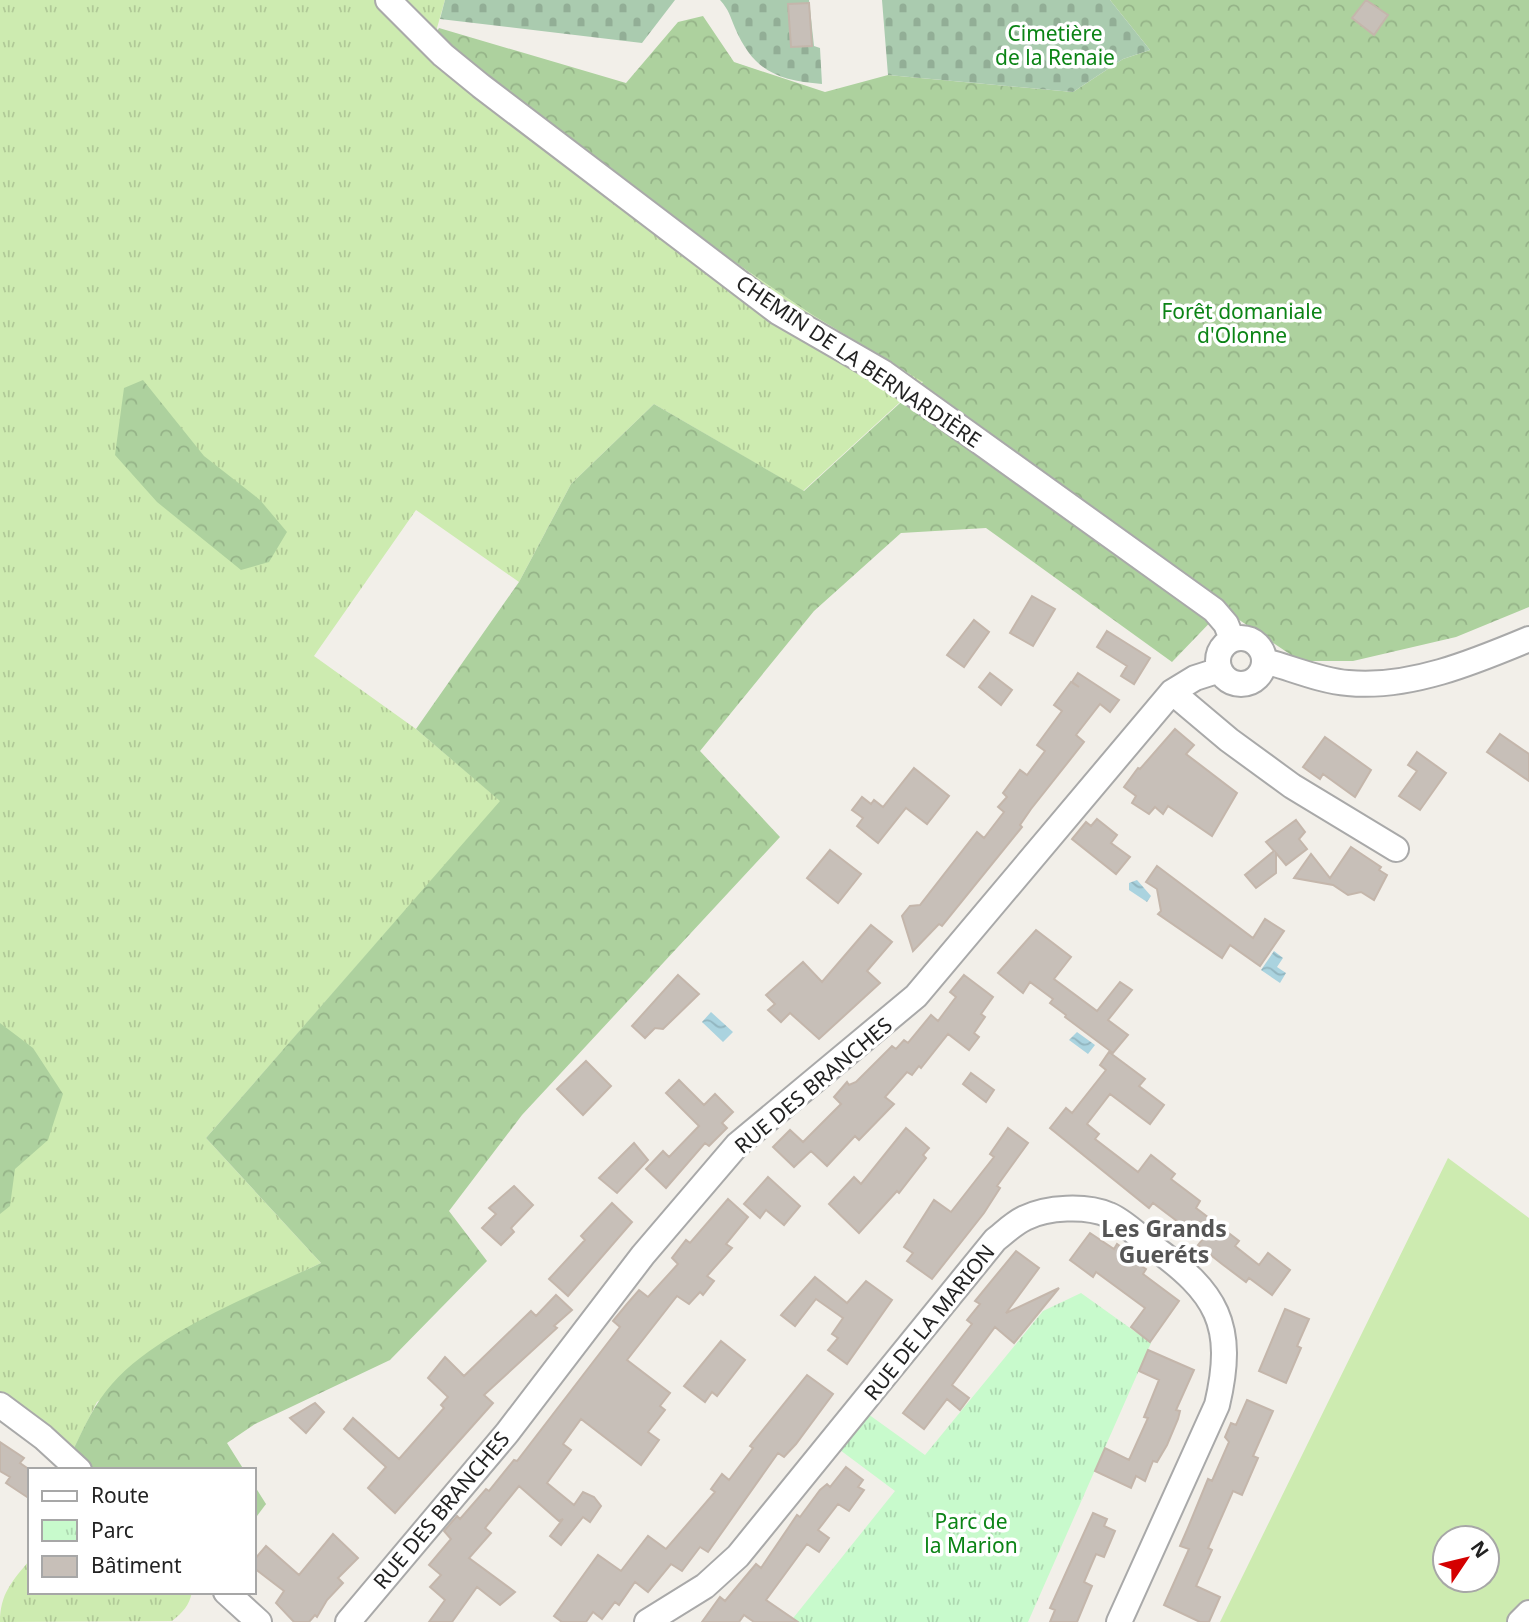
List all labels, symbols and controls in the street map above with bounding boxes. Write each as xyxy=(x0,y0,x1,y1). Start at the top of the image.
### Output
park label: Cimetière de la Renaie xyxy=(995,19,1115,71)
street label: CHEMIN DE LA BERNARDIÈRE xyxy=(731,268,987,454)
park label: Forêt domaniale d'Olonne xyxy=(1161,297,1323,349)
street label: RUE DES BRANCHES xyxy=(728,1011,898,1159)
district label: Les Grands Gueréts xyxy=(1101,1212,1227,1270)
street label: RUE DE LA MARION xyxy=(857,1238,1001,1406)
street label: RUE DES BRANCHES xyxy=(367,1425,515,1595)
legend xyxy=(28,1468,256,1594)
text: Route xyxy=(91,1481,149,1509)
park label: Parc de la Marion xyxy=(924,1507,1018,1559)
text: Parc xyxy=(91,1516,134,1544)
north arrow xyxy=(1431,1524,1501,1594)
text: N xyxy=(1465,1535,1495,1563)
text: Bâtiment xyxy=(91,1551,182,1579)

